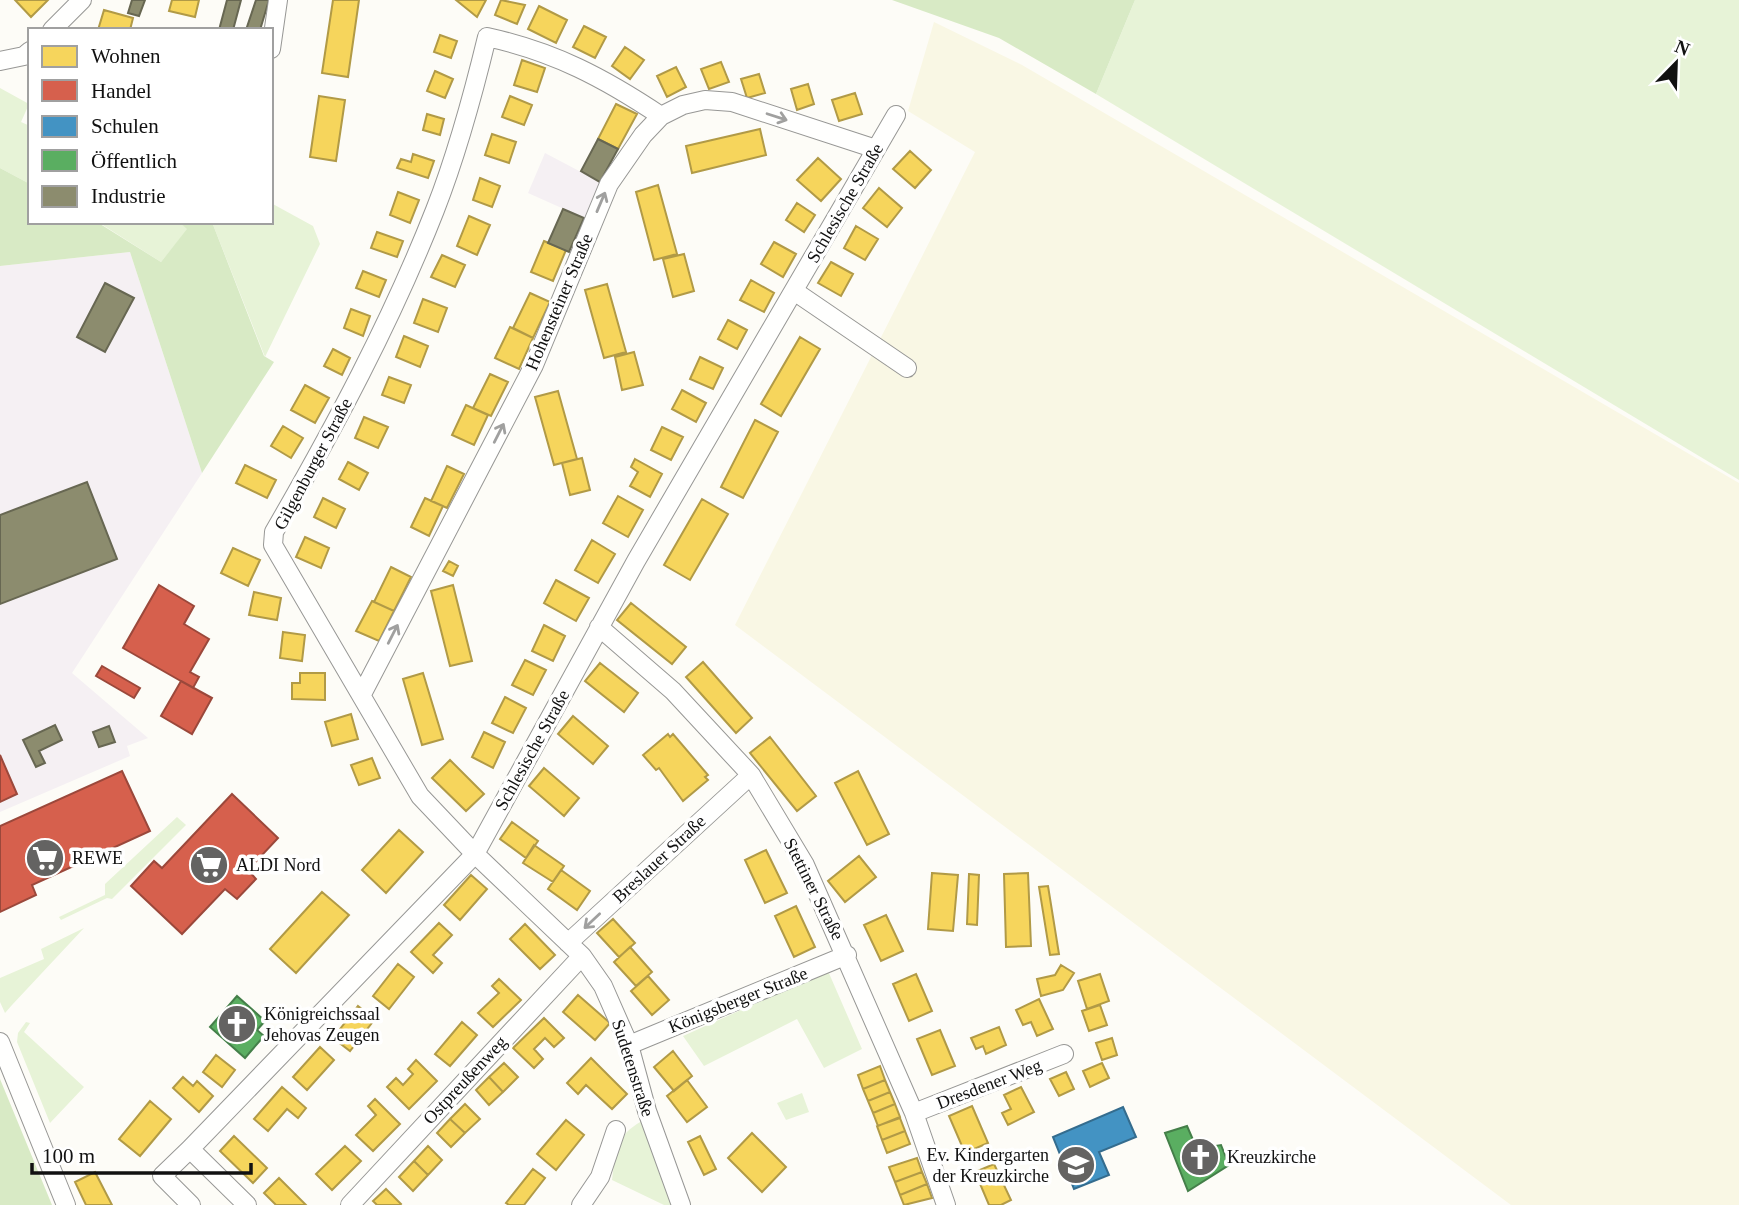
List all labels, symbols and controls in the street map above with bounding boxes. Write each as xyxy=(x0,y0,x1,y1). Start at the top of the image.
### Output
legend xyxy=(28,28,273,224)
north arrow xyxy=(1641,28,1711,98)
text: N xyxy=(1672,35,1693,60)
text: Wohnen xyxy=(91,44,161,68)
text: Handel xyxy=(91,79,152,103)
one-way arrow xyxy=(766,111,788,124)
text: Schulen xyxy=(91,114,159,138)
street label: Schlesische Straße xyxy=(803,140,887,266)
text: Öffentlich xyxy=(91,149,177,173)
text: Industrie xyxy=(91,184,166,208)
one-way arrow xyxy=(595,192,608,214)
street label: Hohensteiner Straße xyxy=(521,231,597,373)
street label: Gilgenburger Straße xyxy=(270,395,356,533)
one-way arrow xyxy=(492,423,506,443)
one-way arrow xyxy=(387,624,401,645)
street label: Schlesische Straße xyxy=(491,686,573,814)
street label: Breslauer Straße xyxy=(608,811,710,907)
street label: Stettiner Straße xyxy=(780,835,848,943)
supermarket icon: REWE xyxy=(24,837,66,879)
supermarket icon: ALDI Nord xyxy=(188,844,230,886)
place label: REWE xyxy=(72,848,123,868)
place label: ALDI Nord xyxy=(236,855,320,875)
one-way arrow xyxy=(584,912,601,929)
street label: Königsberger Straße xyxy=(666,963,810,1037)
church icon: Königreichssaal Jehovas Zeugen xyxy=(216,1003,258,1045)
place label: Königreichssaal Jehovas Zeugen xyxy=(264,1004,380,1045)
street label: Sudetenstraße xyxy=(608,1017,658,1119)
street label: Ostpreußenweg xyxy=(419,1032,511,1128)
street label: Dresdener Weg xyxy=(934,1055,1044,1113)
scale bar xyxy=(32,1132,250,1176)
church icon: Kreuzkirche xyxy=(1179,1136,1221,1178)
text: 100 m xyxy=(42,1144,95,1168)
school or university icon: Ev. Kindergarten der Kreuzkirche xyxy=(1055,1144,1097,1186)
place label: Ev. Kindergarten der Kreuzkirche xyxy=(927,1145,1049,1186)
place label: Kreuzkirche xyxy=(1227,1147,1316,1167)

